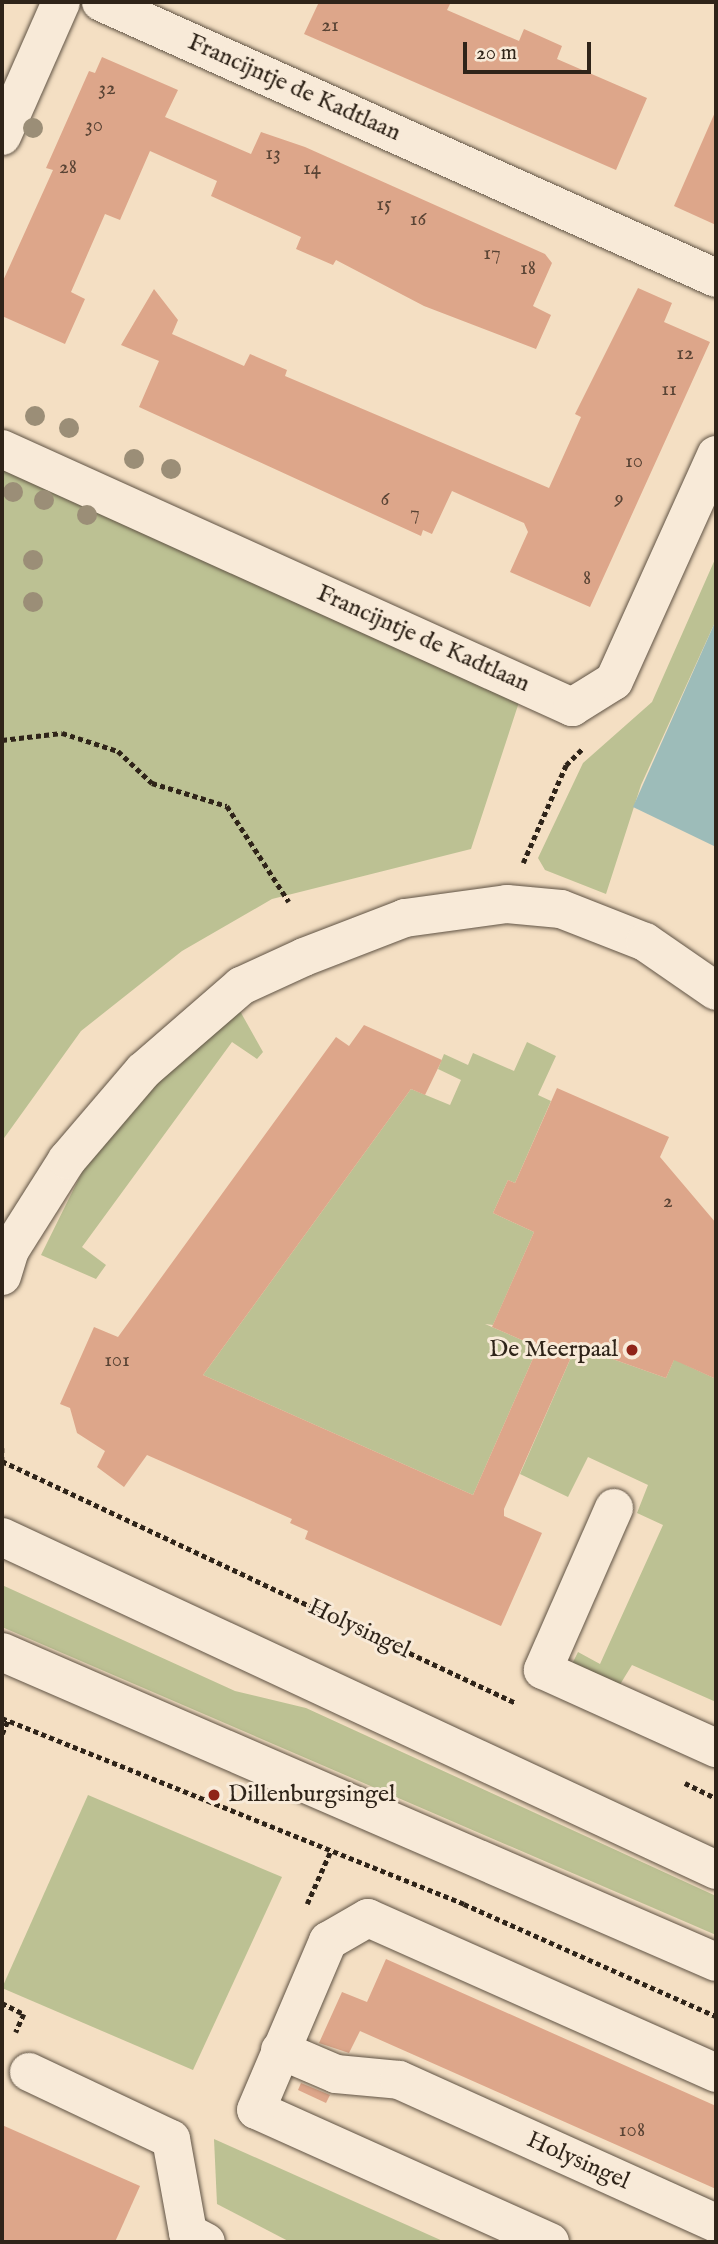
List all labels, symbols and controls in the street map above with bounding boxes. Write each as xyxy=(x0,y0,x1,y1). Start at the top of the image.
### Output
house number: 21 xyxy=(321,13,339,39)
street label: Francijntje de Kadtlaan xyxy=(183,28,405,148)
scale bar xyxy=(466,28,594,72)
text: 20 m xyxy=(476,40,517,67)
house number: 32 xyxy=(98,76,116,102)
house number: 30 xyxy=(85,113,103,139)
house number: 13 xyxy=(265,141,281,167)
house number: 28 xyxy=(59,155,77,181)
house number: 14 xyxy=(303,156,321,182)
house number: 15 xyxy=(376,192,392,218)
house number: 16 xyxy=(410,207,426,233)
house number: 17 xyxy=(483,241,501,267)
house number: 18 xyxy=(520,256,536,282)
house number: 12 xyxy=(676,341,694,367)
house number: 11 xyxy=(661,377,677,403)
house number: 10 xyxy=(625,449,643,475)
house number: 9 xyxy=(614,486,624,512)
house number: 6 xyxy=(381,487,389,513)
house number: 7 xyxy=(410,501,420,527)
house number: 8 xyxy=(583,566,591,592)
street label: Francijntje de Kadtlaan xyxy=(312,579,534,699)
house number: 2 xyxy=(663,1189,673,1215)
place label: De Meerpaal xyxy=(489,1336,618,1364)
marker: De Meerpaal xyxy=(624,1342,640,1358)
house number: 101 xyxy=(104,1348,130,1374)
street label: Holysingel xyxy=(303,1593,415,1665)
place label: Dillenburgsingel xyxy=(228,1781,396,1809)
marker: Dillenburgsingel xyxy=(206,1787,222,1803)
house number: 108 xyxy=(619,2118,645,2144)
street label: Holysingel xyxy=(522,2126,634,2196)

